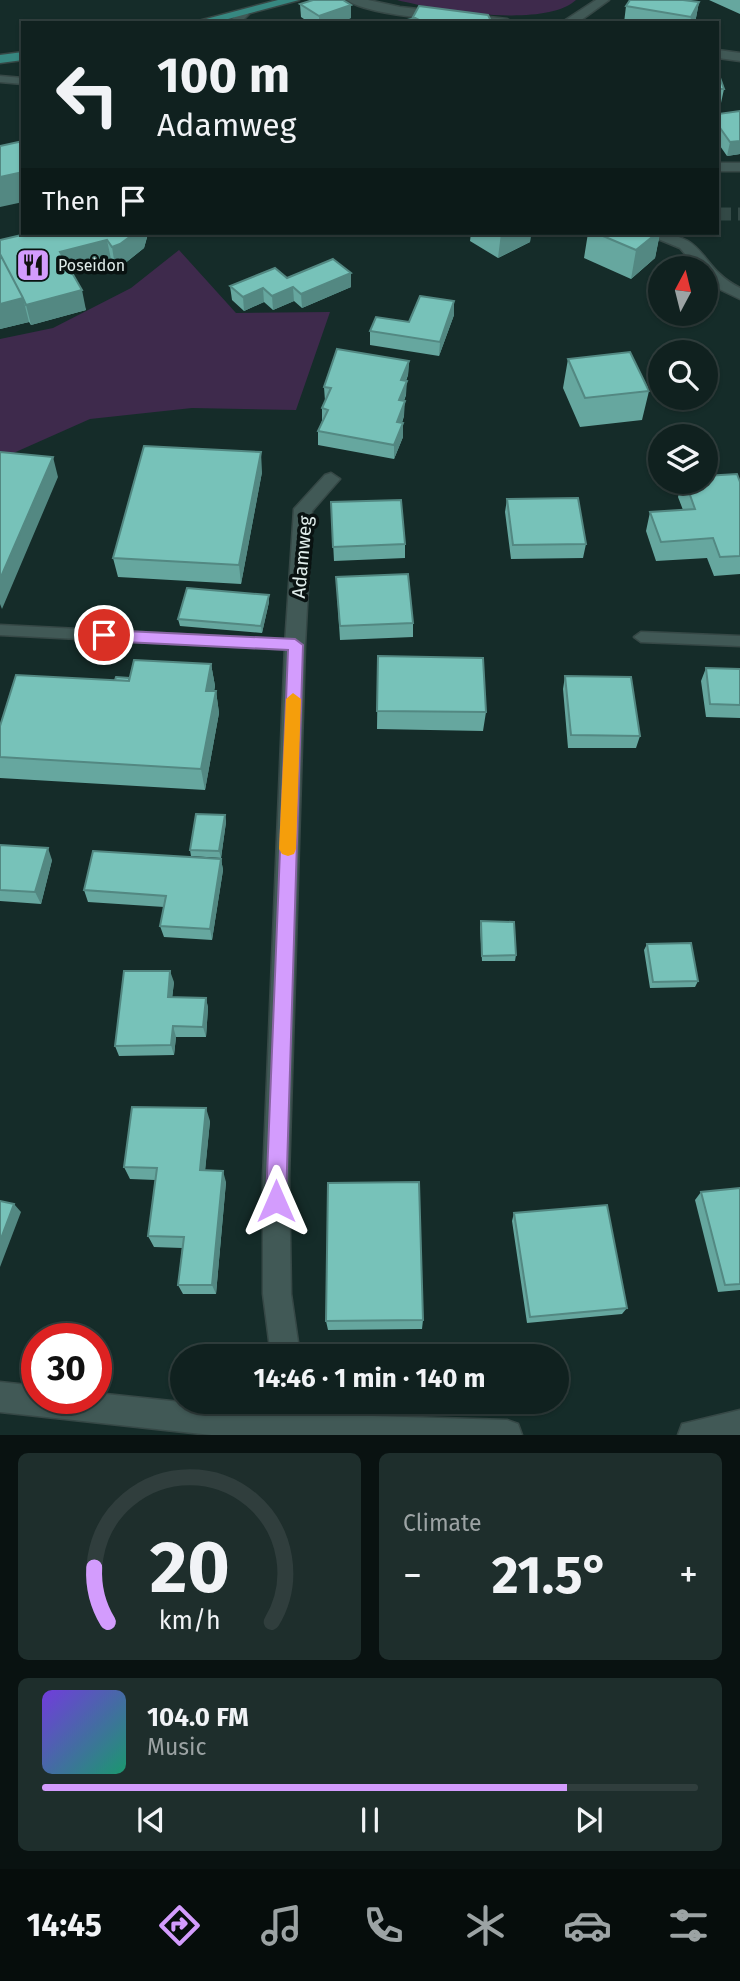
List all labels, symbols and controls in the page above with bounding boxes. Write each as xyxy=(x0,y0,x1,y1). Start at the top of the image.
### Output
text: 100 m xyxy=(157,46,290,105)
icon: left xyxy=(42,49,133,140)
text: Adamweg xyxy=(157,106,296,144)
icon: arrive xyxy=(114,182,152,220)
text: Then xyxy=(42,186,100,217)
restaurant icon: Poseidon xyxy=(14,246,52,284)
place label: Poseidon xyxy=(58,256,125,275)
north arrow xyxy=(648,256,718,326)
map controls xyxy=(648,256,718,494)
button: search xyxy=(648,340,718,410)
button: layers xyxy=(648,424,718,494)
street label: Adamweg xyxy=(287,515,317,599)
pin xyxy=(74,605,134,665)
icon: arrive xyxy=(85,616,123,654)
position arrow xyxy=(239,1164,313,1238)
speed limit sign: 30 xyxy=(21,1323,112,1414)
text: 14:46 · 1 min · 140 m xyxy=(254,1363,485,1394)
text: Climate xyxy=(403,1509,482,1537)
text: 20 xyxy=(149,1525,230,1612)
text: 21.5° xyxy=(492,1544,609,1607)
text: − xyxy=(403,1552,422,1598)
text: + xyxy=(679,1552,698,1598)
text: km/h xyxy=(159,1606,220,1636)
text: 104.0 FM xyxy=(147,1702,249,1733)
text: Music xyxy=(147,1733,207,1761)
icon: previous xyxy=(132,1801,170,1839)
icon: pause xyxy=(351,1801,389,1839)
icon: next xyxy=(570,1801,608,1839)
icon: directions xyxy=(155,1901,204,1950)
icon: music xyxy=(257,1901,306,1950)
icon: phone xyxy=(359,1901,408,1950)
icon: climate xyxy=(461,1901,510,1950)
icon: car xyxy=(563,1901,612,1950)
icon: filters xyxy=(664,1901,713,1950)
text: 14:45 xyxy=(26,1906,102,1944)

